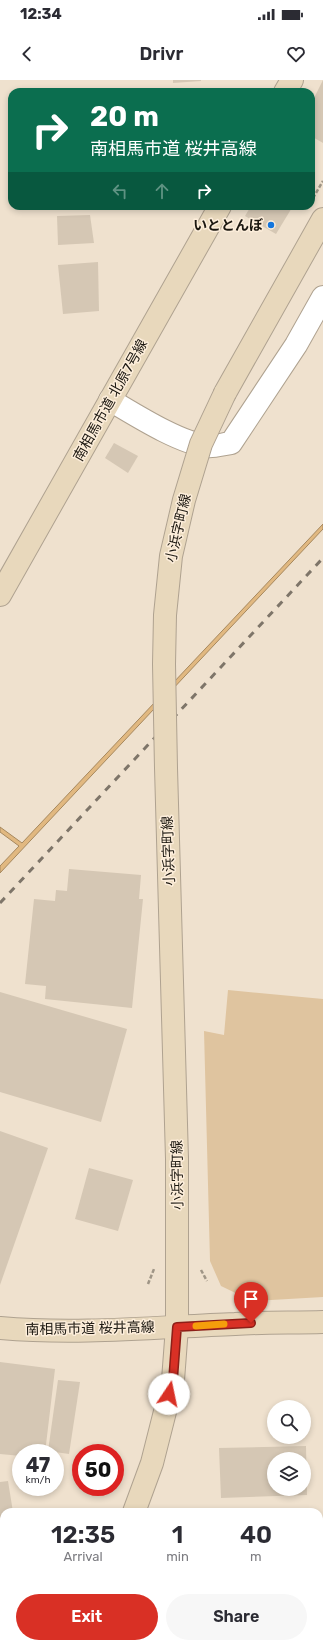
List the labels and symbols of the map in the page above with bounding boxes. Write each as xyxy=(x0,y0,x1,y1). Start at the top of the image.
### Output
place label: いととんぼ xyxy=(193,217,263,234)
marker: いととんぼ xyxy=(266,220,276,230)
street label: 南相馬市道 北原7号線 xyxy=(70,336,151,464)
street label: 小浜字町線 xyxy=(162,492,195,564)
street label: 小浜字町線 xyxy=(159,816,178,886)
street label: 小浜字町線 xyxy=(168,1140,187,1210)
pin xyxy=(234,1282,268,1323)
street label: 南相馬市道 桜井高線 xyxy=(25,1319,155,1338)
position arrow xyxy=(148,1373,190,1415)
speed limit sign: 50 xyxy=(72,1444,124,1496)

